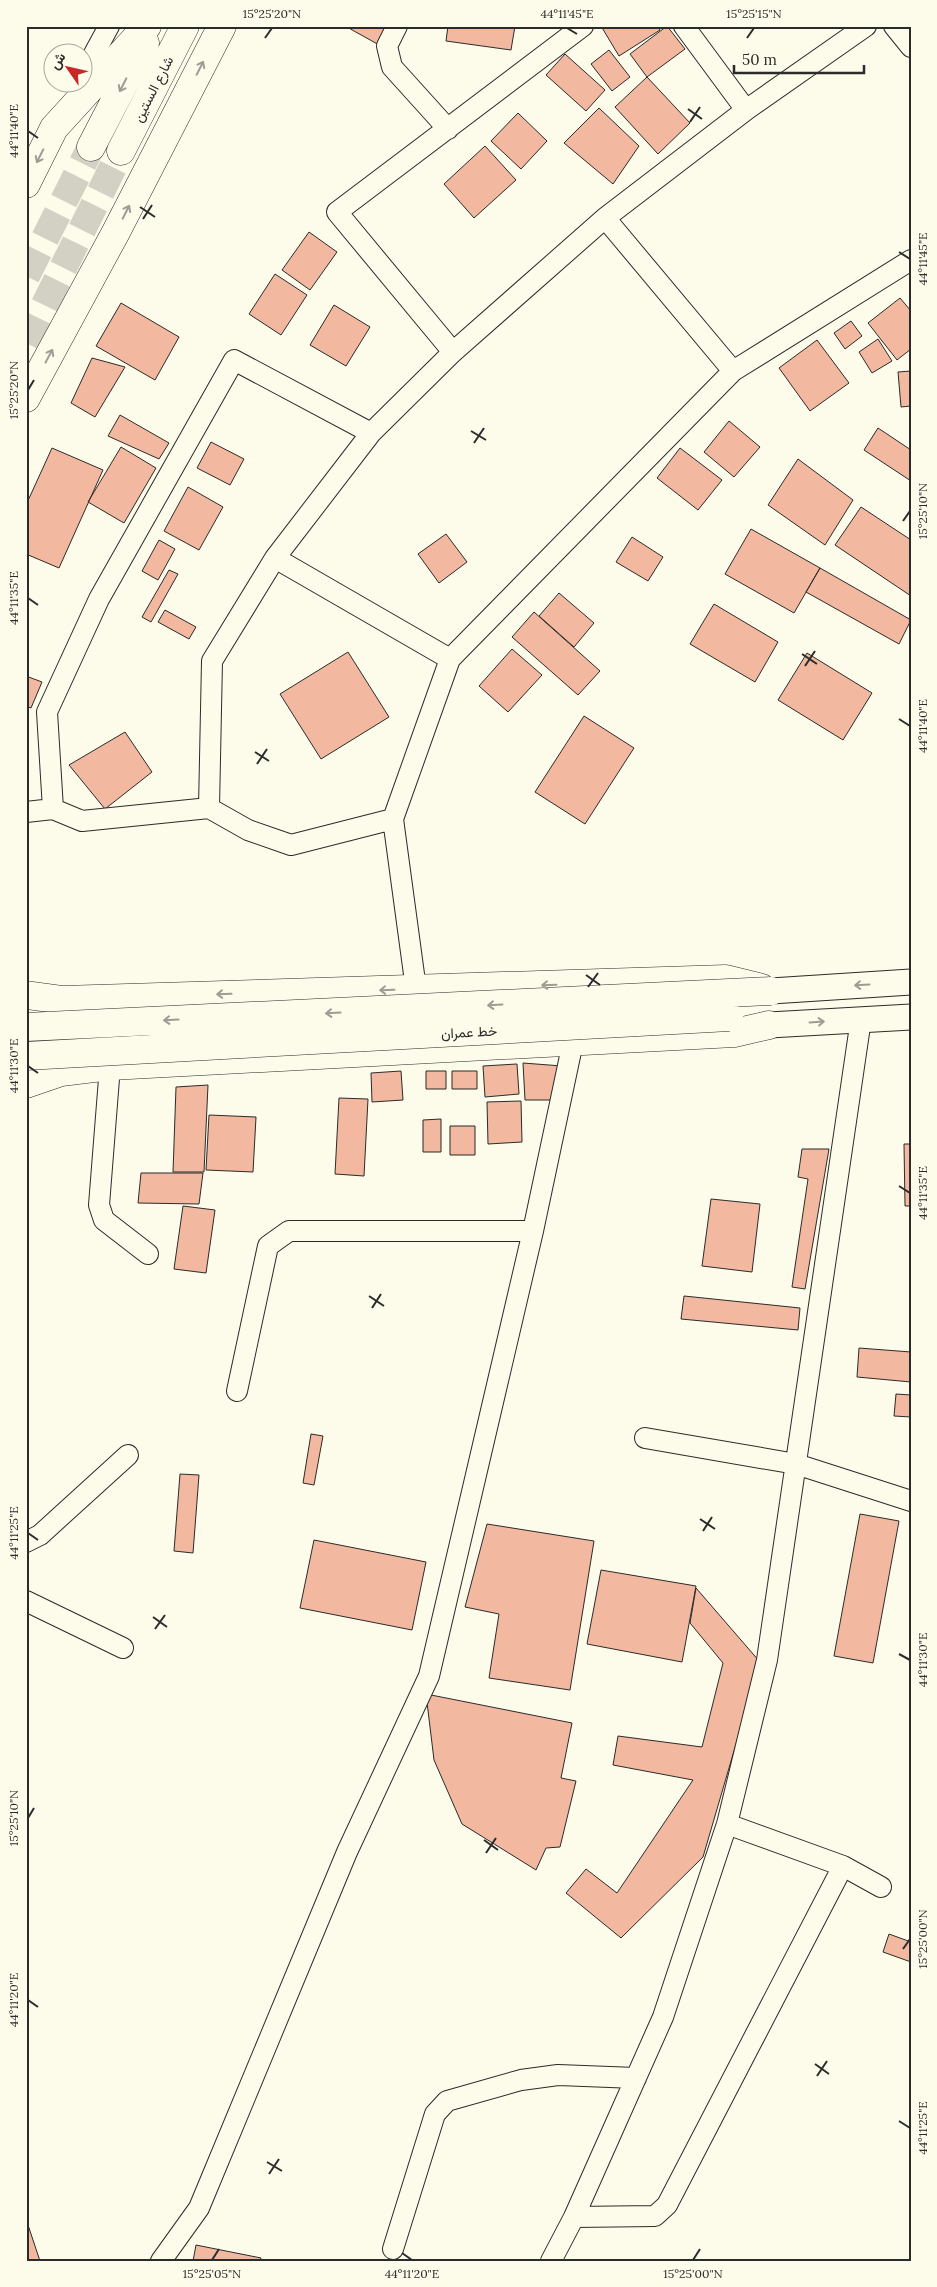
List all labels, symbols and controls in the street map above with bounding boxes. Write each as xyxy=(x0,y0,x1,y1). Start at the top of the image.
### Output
text: 15°25'20"N xyxy=(243,6,301,21)
text: 44°11'45"E xyxy=(540,6,594,21)
text: 15°25'15"N xyxy=(726,6,782,21)
north arrow xyxy=(42,42,92,92)
scale bar xyxy=(734,42,864,74)
text: ش xyxy=(45,49,69,73)
text: 50 m xyxy=(742,50,777,69)
street label: شارع الستين xyxy=(129,53,179,126)
one-way arrow xyxy=(196,61,205,76)
one-way arrow xyxy=(118,77,127,92)
text: 44°11'40"E xyxy=(6,104,21,158)
one-way arrow xyxy=(35,148,44,163)
one-way arrow xyxy=(122,205,131,220)
text: 44°11'45"E xyxy=(915,232,930,286)
one-way arrow xyxy=(45,349,55,363)
text: 15°25'20"N xyxy=(6,361,21,419)
text: 15°25'10"N xyxy=(915,483,930,539)
text: 44°11'35"E xyxy=(6,571,21,625)
text: 44°11'40"E xyxy=(915,699,930,753)
one-way arrow xyxy=(541,980,557,989)
one-way arrow xyxy=(854,980,870,990)
one-way arrow xyxy=(379,985,395,994)
one-way arrow xyxy=(216,990,232,999)
one-way arrow xyxy=(488,1000,504,1010)
one-way arrow xyxy=(325,1008,341,1017)
one-way arrow xyxy=(163,1016,179,1025)
one-way arrow xyxy=(809,1017,825,1026)
street label: خط عمران xyxy=(440,1022,498,1042)
text: 44°11'30"E xyxy=(6,1039,21,1093)
text: 44°11'35"E xyxy=(915,1166,930,1220)
text: 44°11'25"E xyxy=(6,1506,21,1560)
text: 44°11'30"E xyxy=(915,1633,930,1687)
text: 15°25'10"N xyxy=(6,1790,21,1846)
text: 15°25'00"N xyxy=(915,1909,930,1969)
text: 44°11'20"E xyxy=(6,1973,21,2027)
text: 44°11'25"E xyxy=(915,2101,930,2155)
text: 15°25'05"N xyxy=(183,2266,241,2281)
text: 44°11'20"E xyxy=(385,2266,439,2281)
text: 15°25'00"N xyxy=(663,2266,723,2281)

